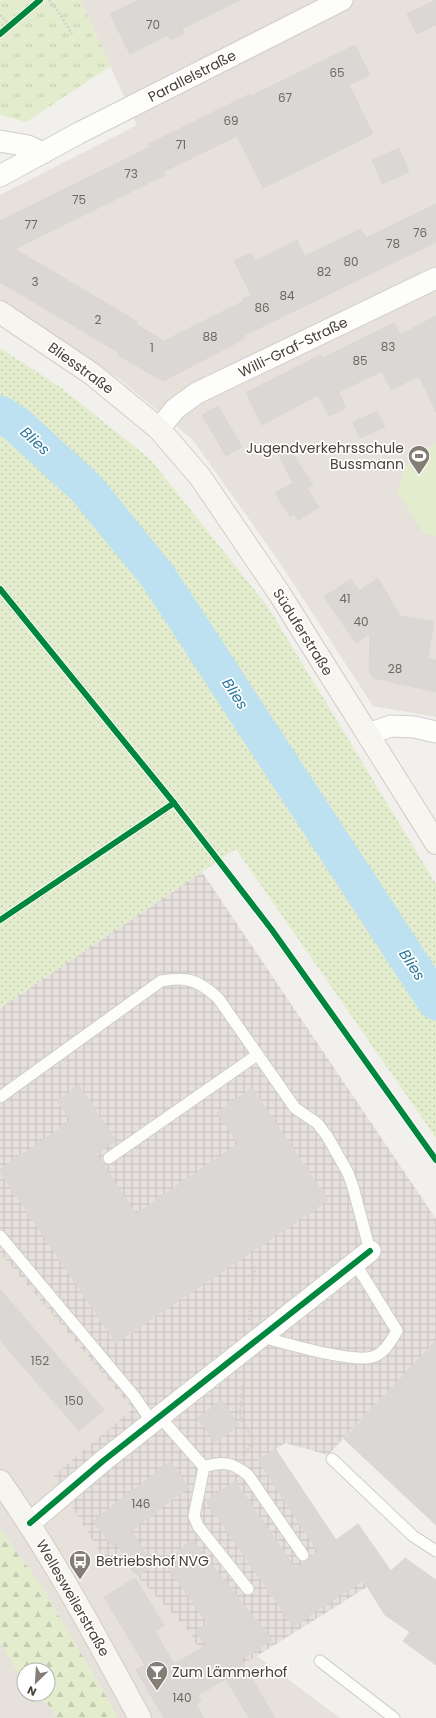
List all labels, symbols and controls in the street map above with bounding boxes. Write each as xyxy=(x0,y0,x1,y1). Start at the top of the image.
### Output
house number: 70 xyxy=(146,16,160,33)
street label: Parallelstraße xyxy=(144,45,240,107)
house number: 65 xyxy=(329,64,345,81)
house number: 67 xyxy=(278,89,293,106)
house number: 69 xyxy=(223,112,239,129)
house number: 71 xyxy=(176,136,186,153)
house number: 73 xyxy=(124,165,138,182)
house number: 75 xyxy=(72,191,86,208)
house number: 77 xyxy=(24,216,38,233)
house number: 76 xyxy=(413,224,427,241)
house number: 78 xyxy=(386,235,400,252)
house number: 80 xyxy=(343,253,359,270)
house number: 82 xyxy=(317,263,331,280)
house number: 3 xyxy=(31,273,39,290)
house number: 84 xyxy=(279,287,295,304)
house number: 86 xyxy=(254,299,270,316)
house number: 2 xyxy=(95,311,102,328)
street label: Willi-Graf-Straße xyxy=(235,312,351,382)
house number: 88 xyxy=(202,328,218,345)
street label: Bliesstraße xyxy=(44,337,118,399)
house number: 83 xyxy=(381,338,395,355)
house number: 1 xyxy=(150,339,154,356)
house number: 85 xyxy=(352,352,368,369)
water label: Blies xyxy=(16,421,55,460)
place label: Jugendverkehrsschule Bussmann xyxy=(246,438,404,474)
sports icon: Jugendverkehrsschule Bussmann xyxy=(406,443,432,476)
street label: Süduferstraße xyxy=(268,585,338,680)
house number: 41 xyxy=(339,590,351,607)
house number: 40 xyxy=(353,613,369,630)
house number: 28 xyxy=(388,660,402,677)
water label: Blies xyxy=(217,674,253,714)
water label: Blies xyxy=(394,945,430,985)
house number: 152 xyxy=(31,1352,49,1369)
house number: 150 xyxy=(65,1392,83,1409)
house number: 146 xyxy=(131,1495,151,1512)
street label: Wellesweilerstraße xyxy=(31,1536,115,1660)
bus stop icon: Betriebshof NVG xyxy=(67,1548,93,1581)
place label: Betriebshof NVG xyxy=(96,1551,209,1571)
bar icon: Zum Lämmerhof xyxy=(144,1659,170,1692)
north arrow xyxy=(16,1662,56,1702)
place label: Zum Lämmerhof xyxy=(172,1662,288,1682)
text: N xyxy=(25,1682,39,1700)
house number: 140 xyxy=(173,1689,191,1706)

